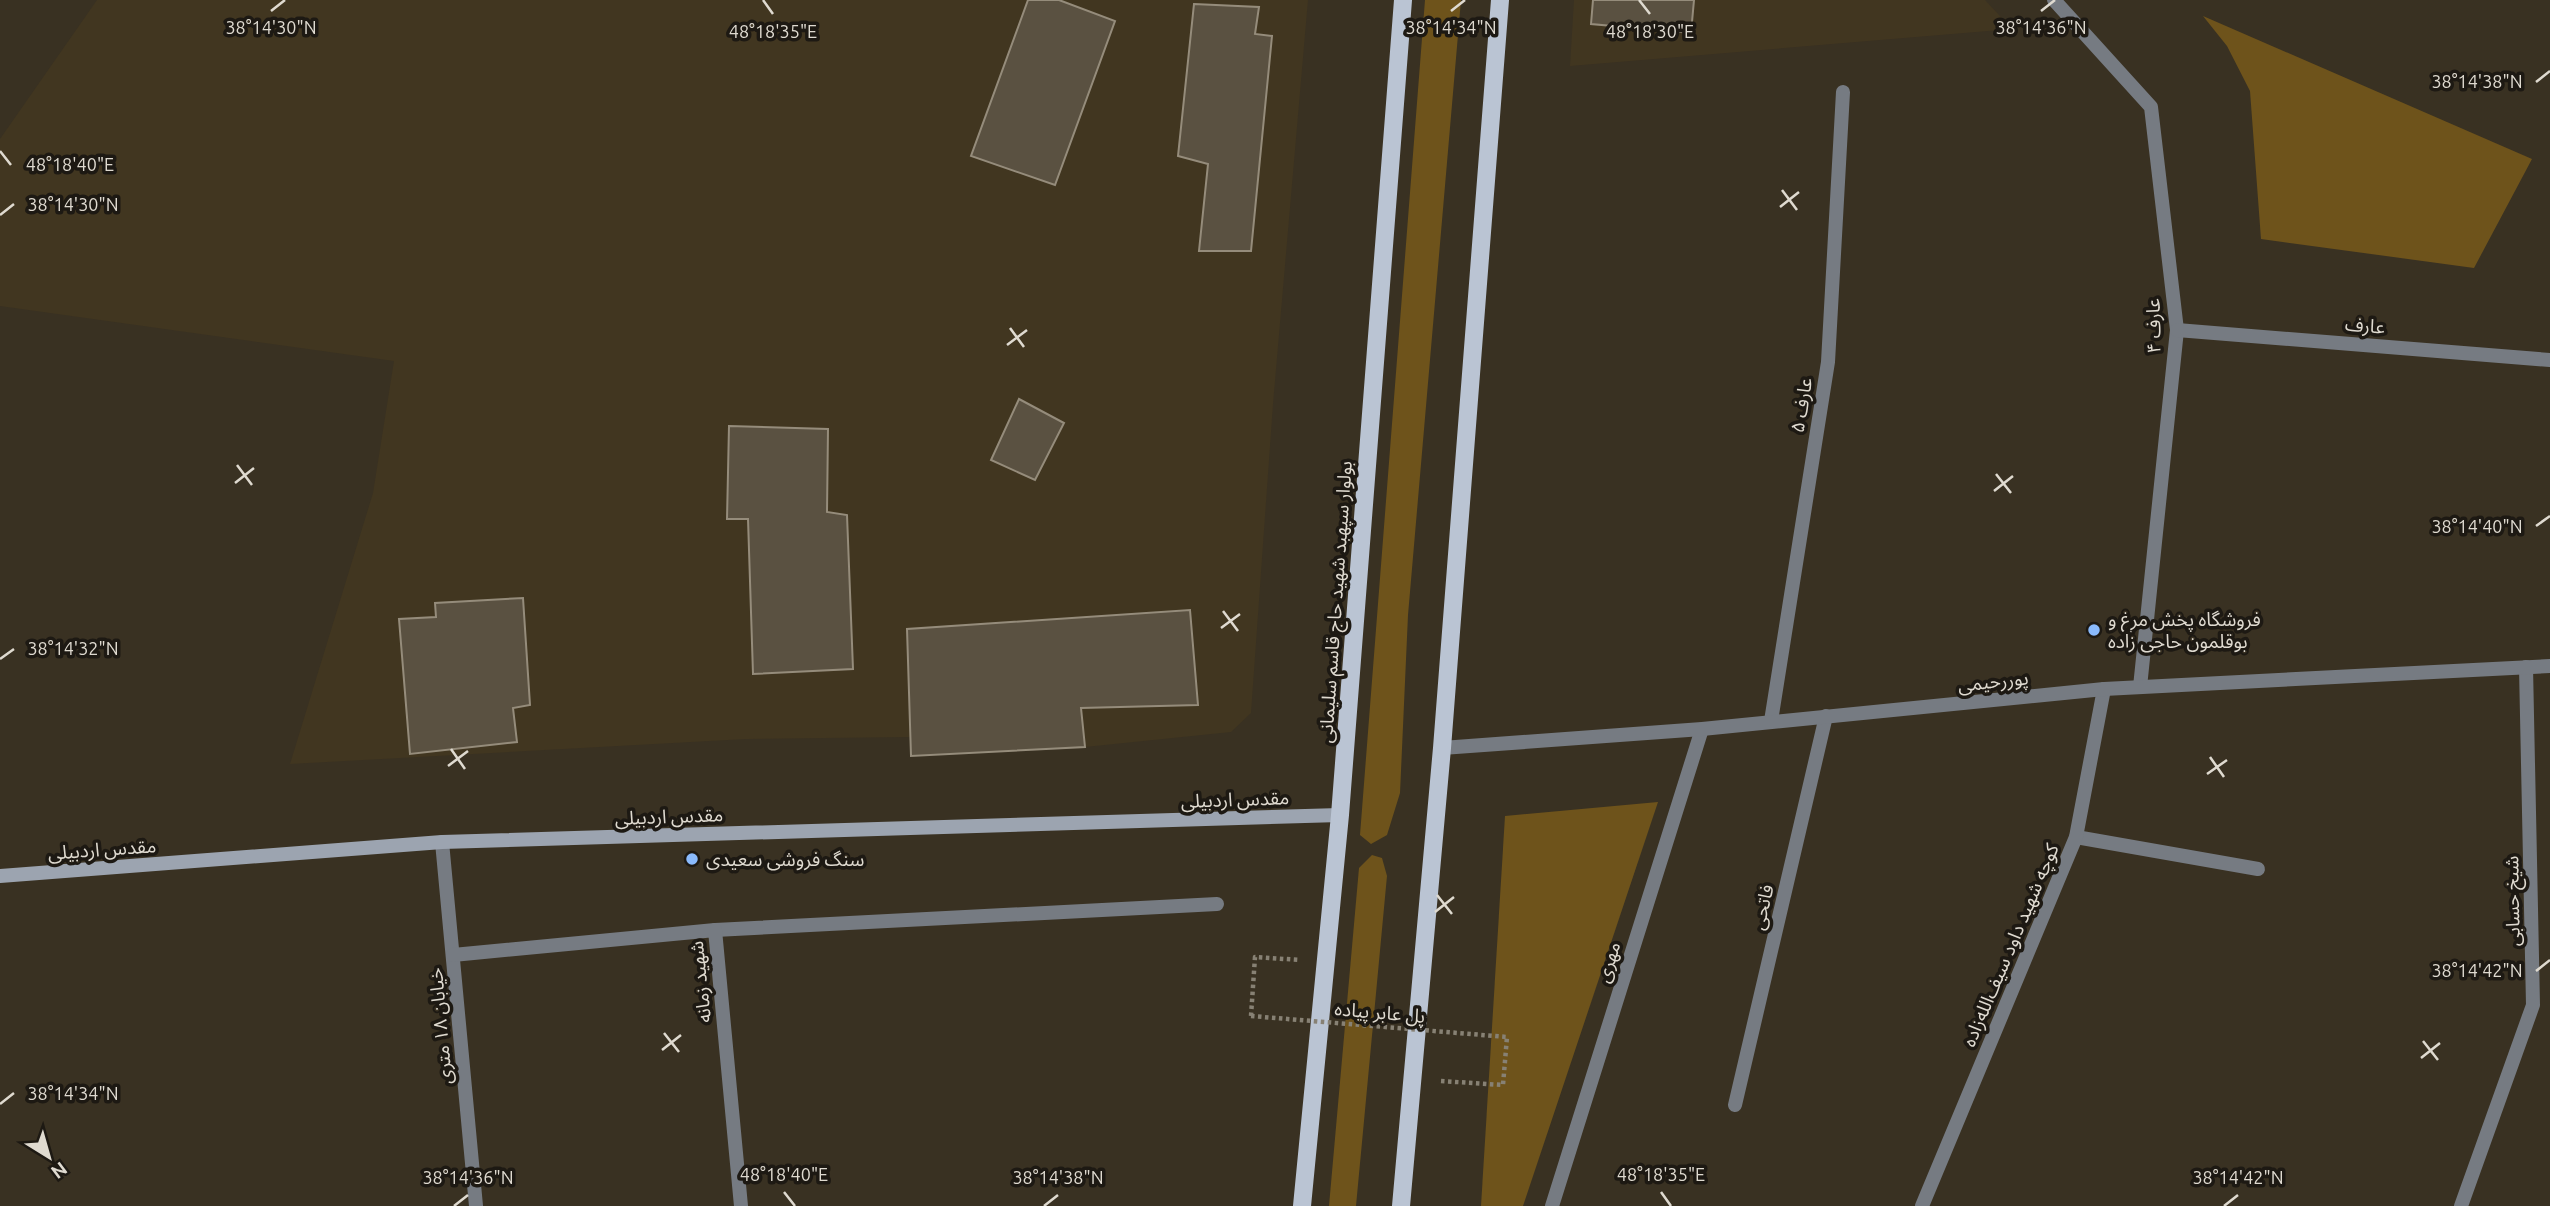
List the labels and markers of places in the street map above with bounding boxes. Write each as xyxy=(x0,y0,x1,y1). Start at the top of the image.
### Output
place label: فروشگاه پخش مرغ و بوقلمون حاجی زاده xyxy=(2108,608,2261,653)
marker: فروشگاه پخش مرغ و بوقلمون حاجی زاده xyxy=(2086,622,2102,638)
place label: سنگ فروشی سعیدی xyxy=(706,848,864,871)
marker: سنگ فروشی سعیدی xyxy=(684,851,700,867)

